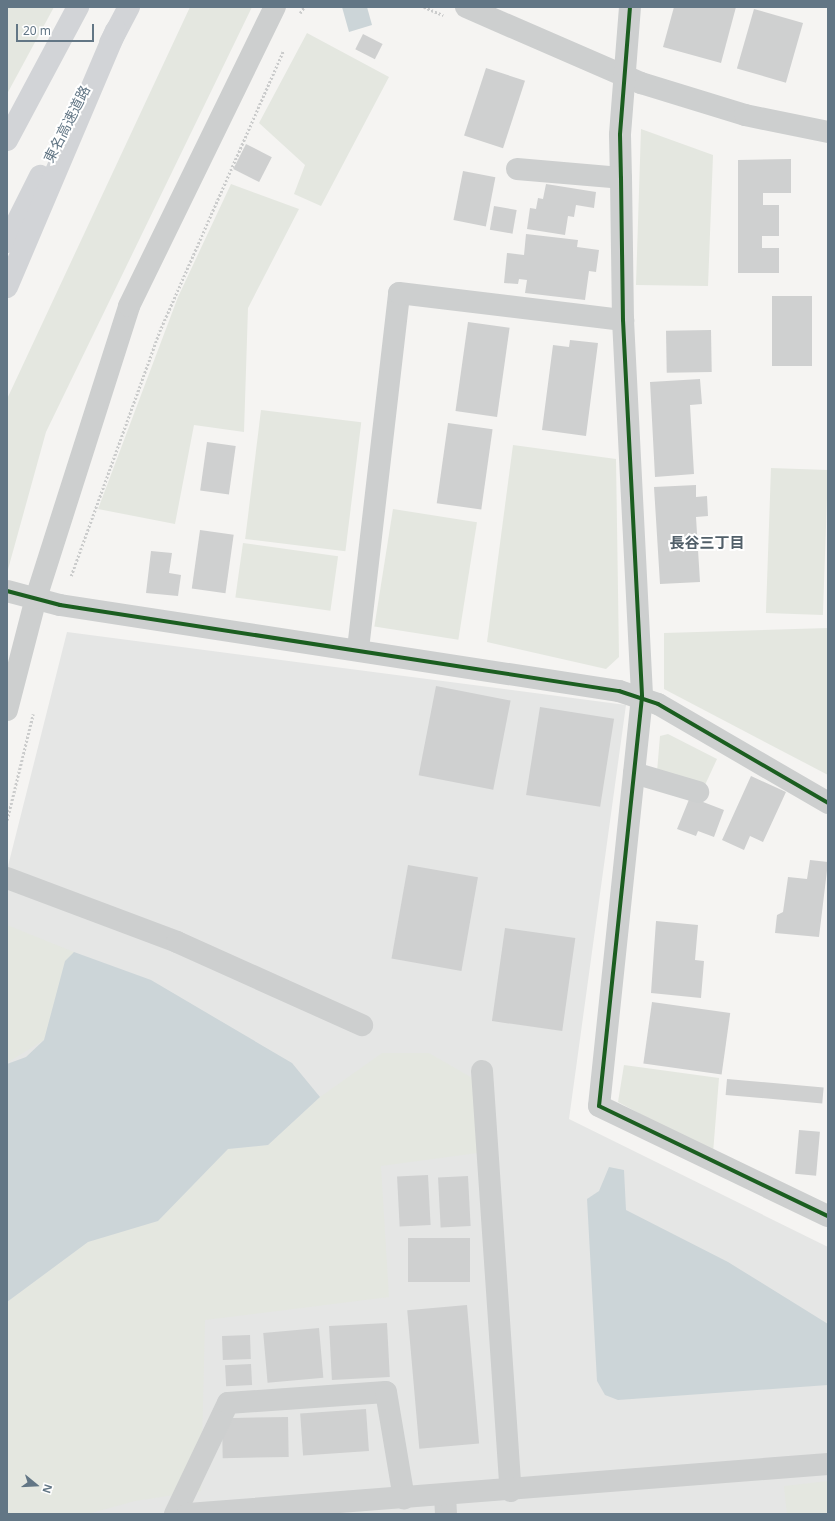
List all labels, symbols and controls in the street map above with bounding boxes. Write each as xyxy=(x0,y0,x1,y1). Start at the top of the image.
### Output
scale bar xyxy=(18,16,96,42)
text: 20 m xyxy=(23,22,51,39)
street label: 東名高速道路 xyxy=(40,83,94,165)
district label: 長谷三丁目 xyxy=(670,534,744,552)
north arrow xyxy=(16,1465,56,1505)
text: N xyxy=(39,1482,56,1495)

